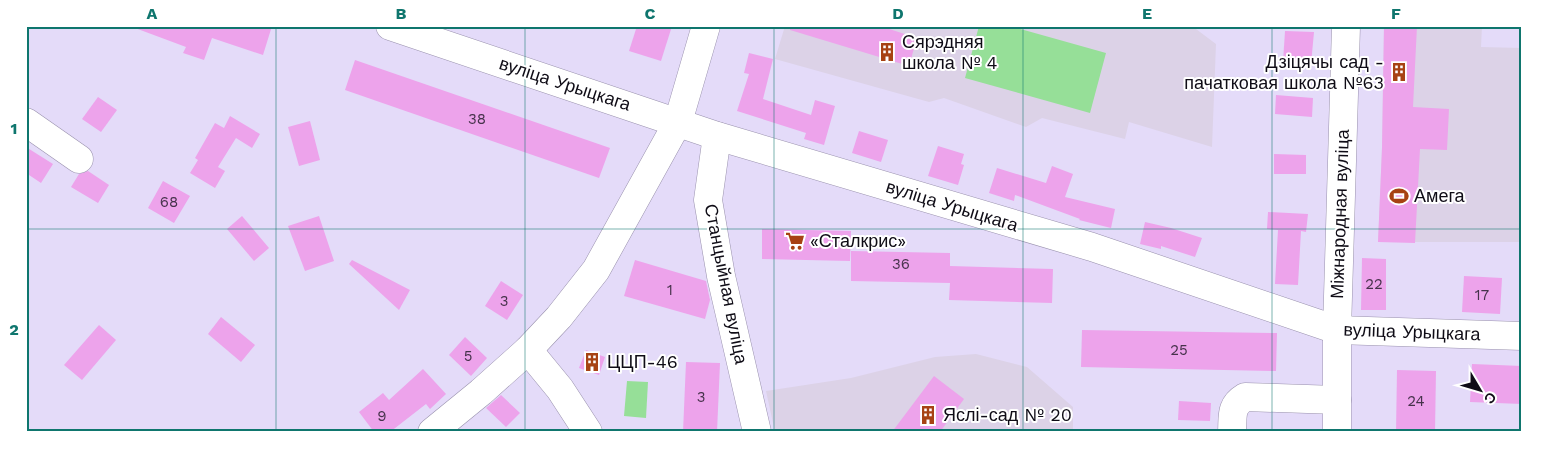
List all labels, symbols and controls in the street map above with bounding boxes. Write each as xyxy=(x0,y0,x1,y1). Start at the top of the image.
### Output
text: A xyxy=(147,4,158,23)
text: B xyxy=(396,4,407,23)
text: C xyxy=(645,4,656,23)
text: D xyxy=(892,4,904,23)
text: E xyxy=(1142,4,1152,23)
text: F xyxy=(1391,4,1401,23)
place label: Сярэдняя школа № 4 xyxy=(902,31,998,73)
building icon: Сярэдняя школа № 4 xyxy=(876,41,898,63)
place label: Дзіцячы сад - пачатковая школа №63 xyxy=(1184,51,1384,93)
street label: вуліца Урыцкага xyxy=(497,52,635,115)
building icon: Дзіцячы сад - пачатковая школа №63 xyxy=(1388,61,1410,83)
house number: 38 xyxy=(468,110,486,128)
text: 1 xyxy=(11,119,17,138)
street label: Міжнародная вуліца xyxy=(1326,128,1353,299)
street label: вуліца Урыцкага xyxy=(884,175,1022,236)
sports icon: Амега xyxy=(1388,185,1410,207)
place label: Амега xyxy=(1414,185,1466,206)
house number: 68 xyxy=(160,193,178,211)
street label: Станцыйная вуліца xyxy=(701,202,753,367)
supermarket icon: «Сталкрис» xyxy=(784,230,806,252)
place label: «Сталкрис» xyxy=(810,230,906,251)
house number: 36 xyxy=(892,255,910,273)
house number: 22 xyxy=(1365,275,1383,293)
house number: 1 xyxy=(667,281,673,299)
house number: 17 xyxy=(1475,286,1489,304)
house number: 3 xyxy=(500,292,508,310)
street label: вуліца Урыцкага xyxy=(1343,319,1482,344)
text: 2 xyxy=(9,320,19,339)
house number: 25 xyxy=(1170,341,1188,359)
house number: 5 xyxy=(464,347,472,365)
building icon: ЦЦП-46 xyxy=(581,351,603,373)
place label: ЦЦП-46 xyxy=(607,351,678,372)
north arrow xyxy=(1456,366,1506,416)
house number: 3 xyxy=(697,388,705,406)
text: С xyxy=(1481,389,1500,407)
house number: 24 xyxy=(1407,392,1425,410)
building icon: Яслі-сад № 20 xyxy=(917,404,939,426)
place label: Яслі-сад № 20 xyxy=(943,404,1072,425)
house number: 9 xyxy=(377,407,387,425)

